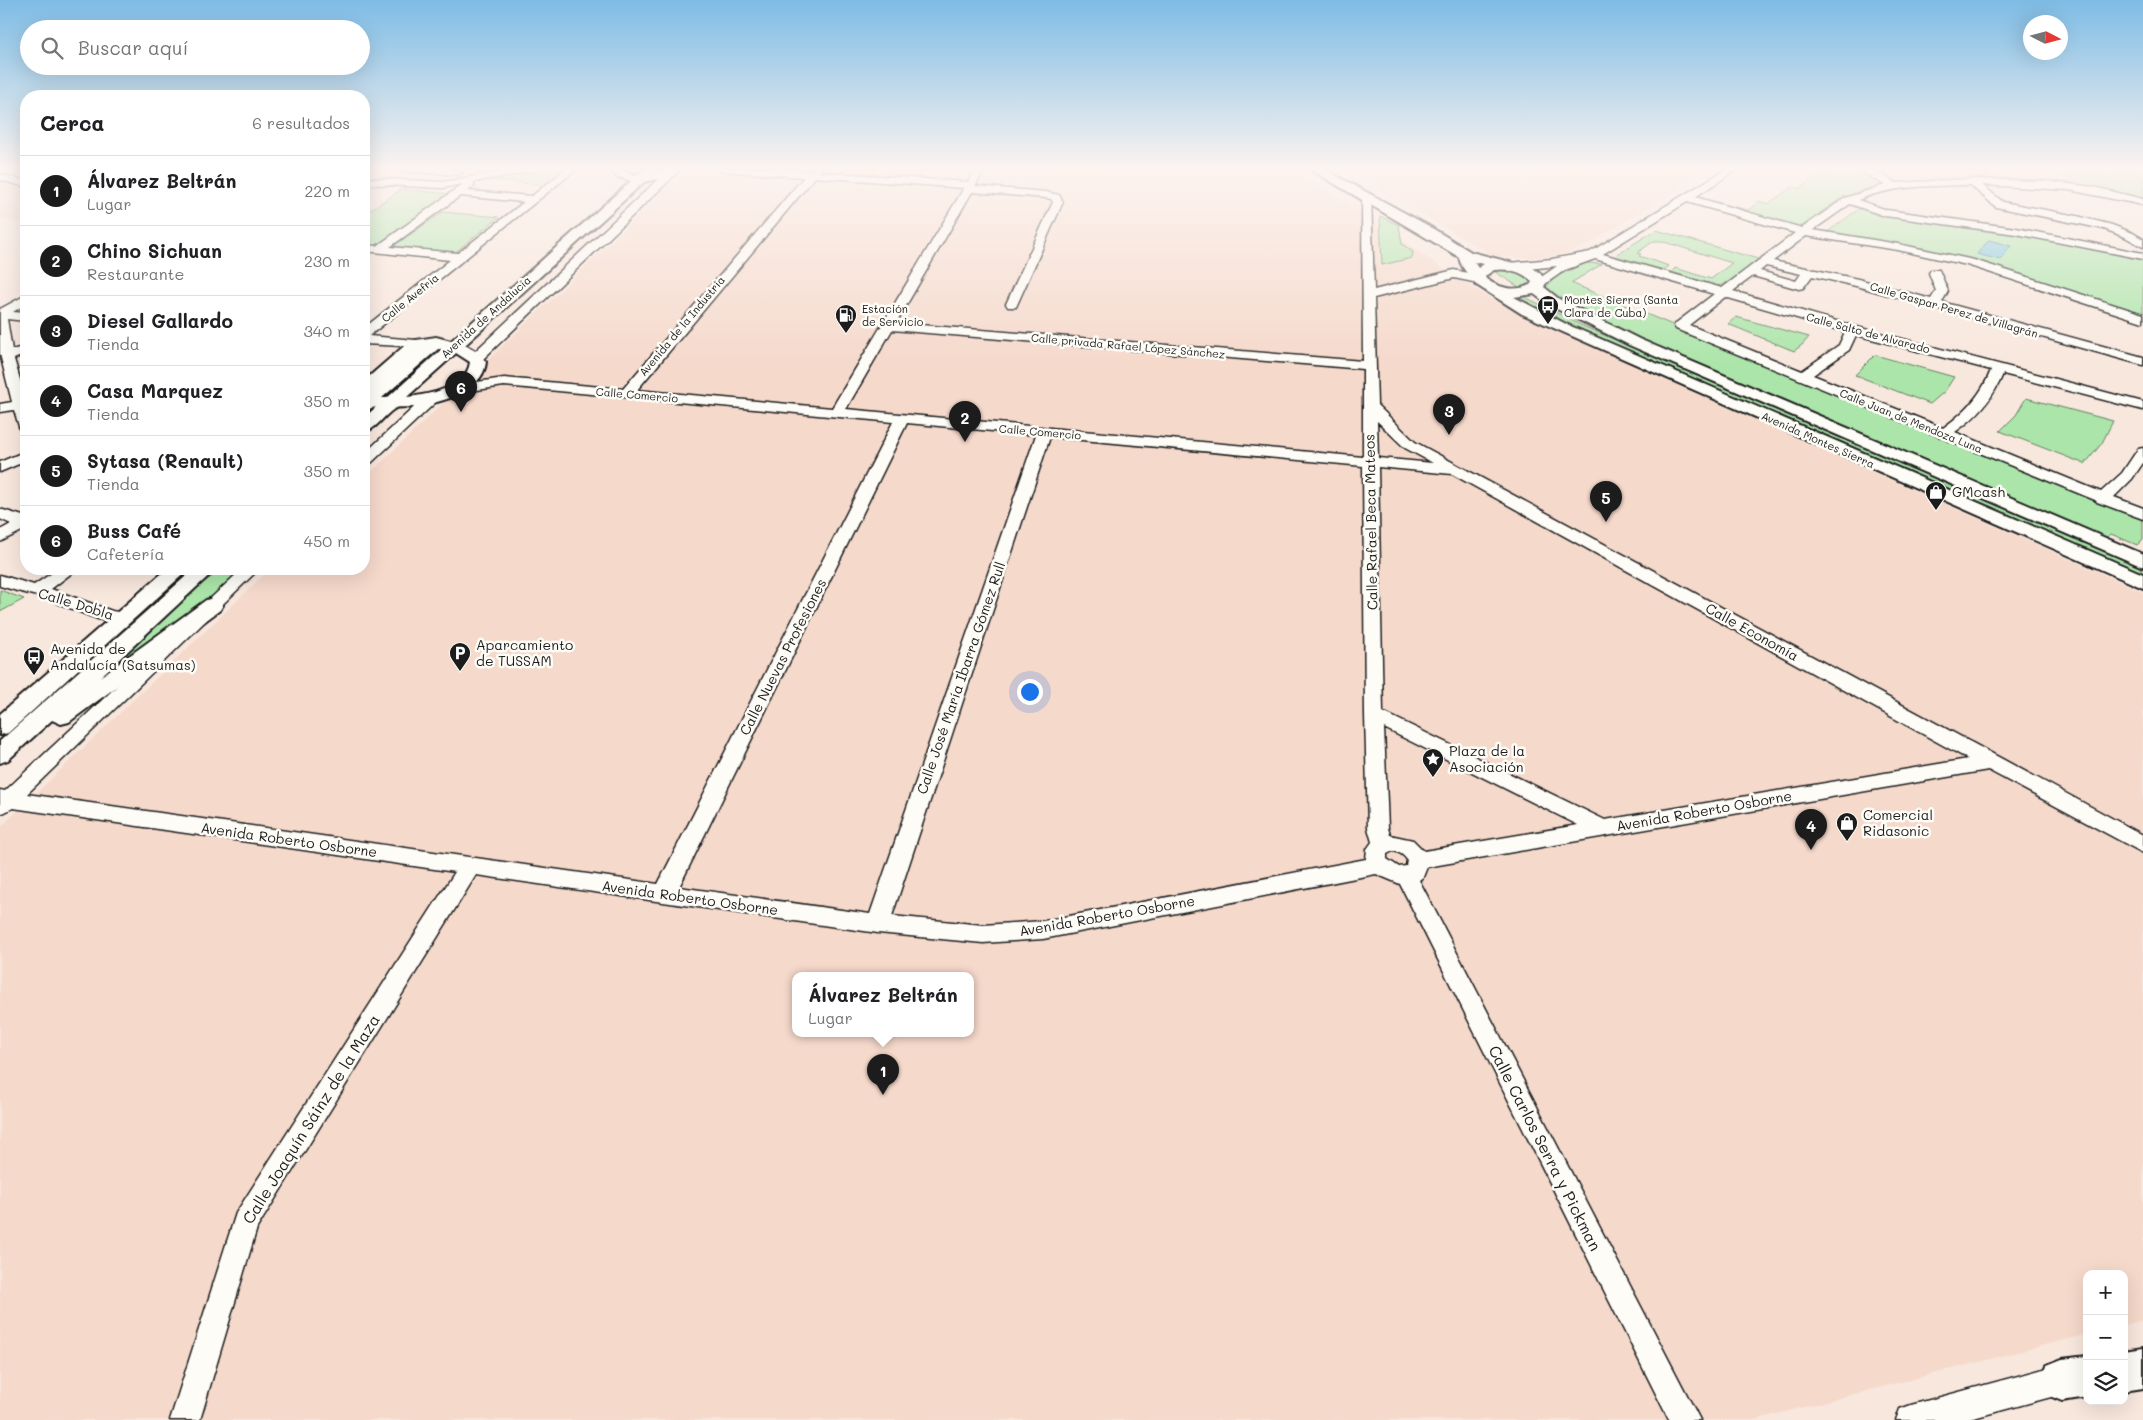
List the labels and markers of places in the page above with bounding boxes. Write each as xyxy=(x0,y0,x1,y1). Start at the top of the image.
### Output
place label: Montes Sierra (Santa Clara de Cuba) xyxy=(1564,292,1678,320)
bus stop icon: Montes Sierra (Santa Clara de Cuba) xyxy=(1536,294,1560,325)
place label: Estación de Servicio xyxy=(862,301,924,329)
fuel station icon: Estación de Servicio xyxy=(834,303,858,334)
pin: 6 xyxy=(445,371,477,412)
pin: 3 xyxy=(1433,394,1465,435)
pin: 2 xyxy=(949,401,981,442)
shop icon: GMcash xyxy=(1924,480,1948,511)
pin: 5 xyxy=(1590,481,1622,522)
place label: GMcash xyxy=(1952,482,2005,501)
place label: Aparcamiento de TUSSAM xyxy=(476,635,573,670)
place label: Avenida de Andalucía (Satsumas) xyxy=(50,639,196,674)
parking icon: Aparcamiento de TUSSAM xyxy=(448,641,472,672)
bus stop icon: Avenida de Andalucía (Satsumas) xyxy=(22,645,46,676)
place label: Plaza de la Asociación xyxy=(1449,741,1525,776)
place icon: Plaza de la Asociación xyxy=(1421,747,1445,778)
place label: Comercial Ridasonic xyxy=(1863,805,1933,840)
pin: 4 xyxy=(1795,809,1827,850)
shop icon: Comercial Ridasonic xyxy=(1835,811,1859,842)
pin: 1 xyxy=(867,1054,899,1095)

